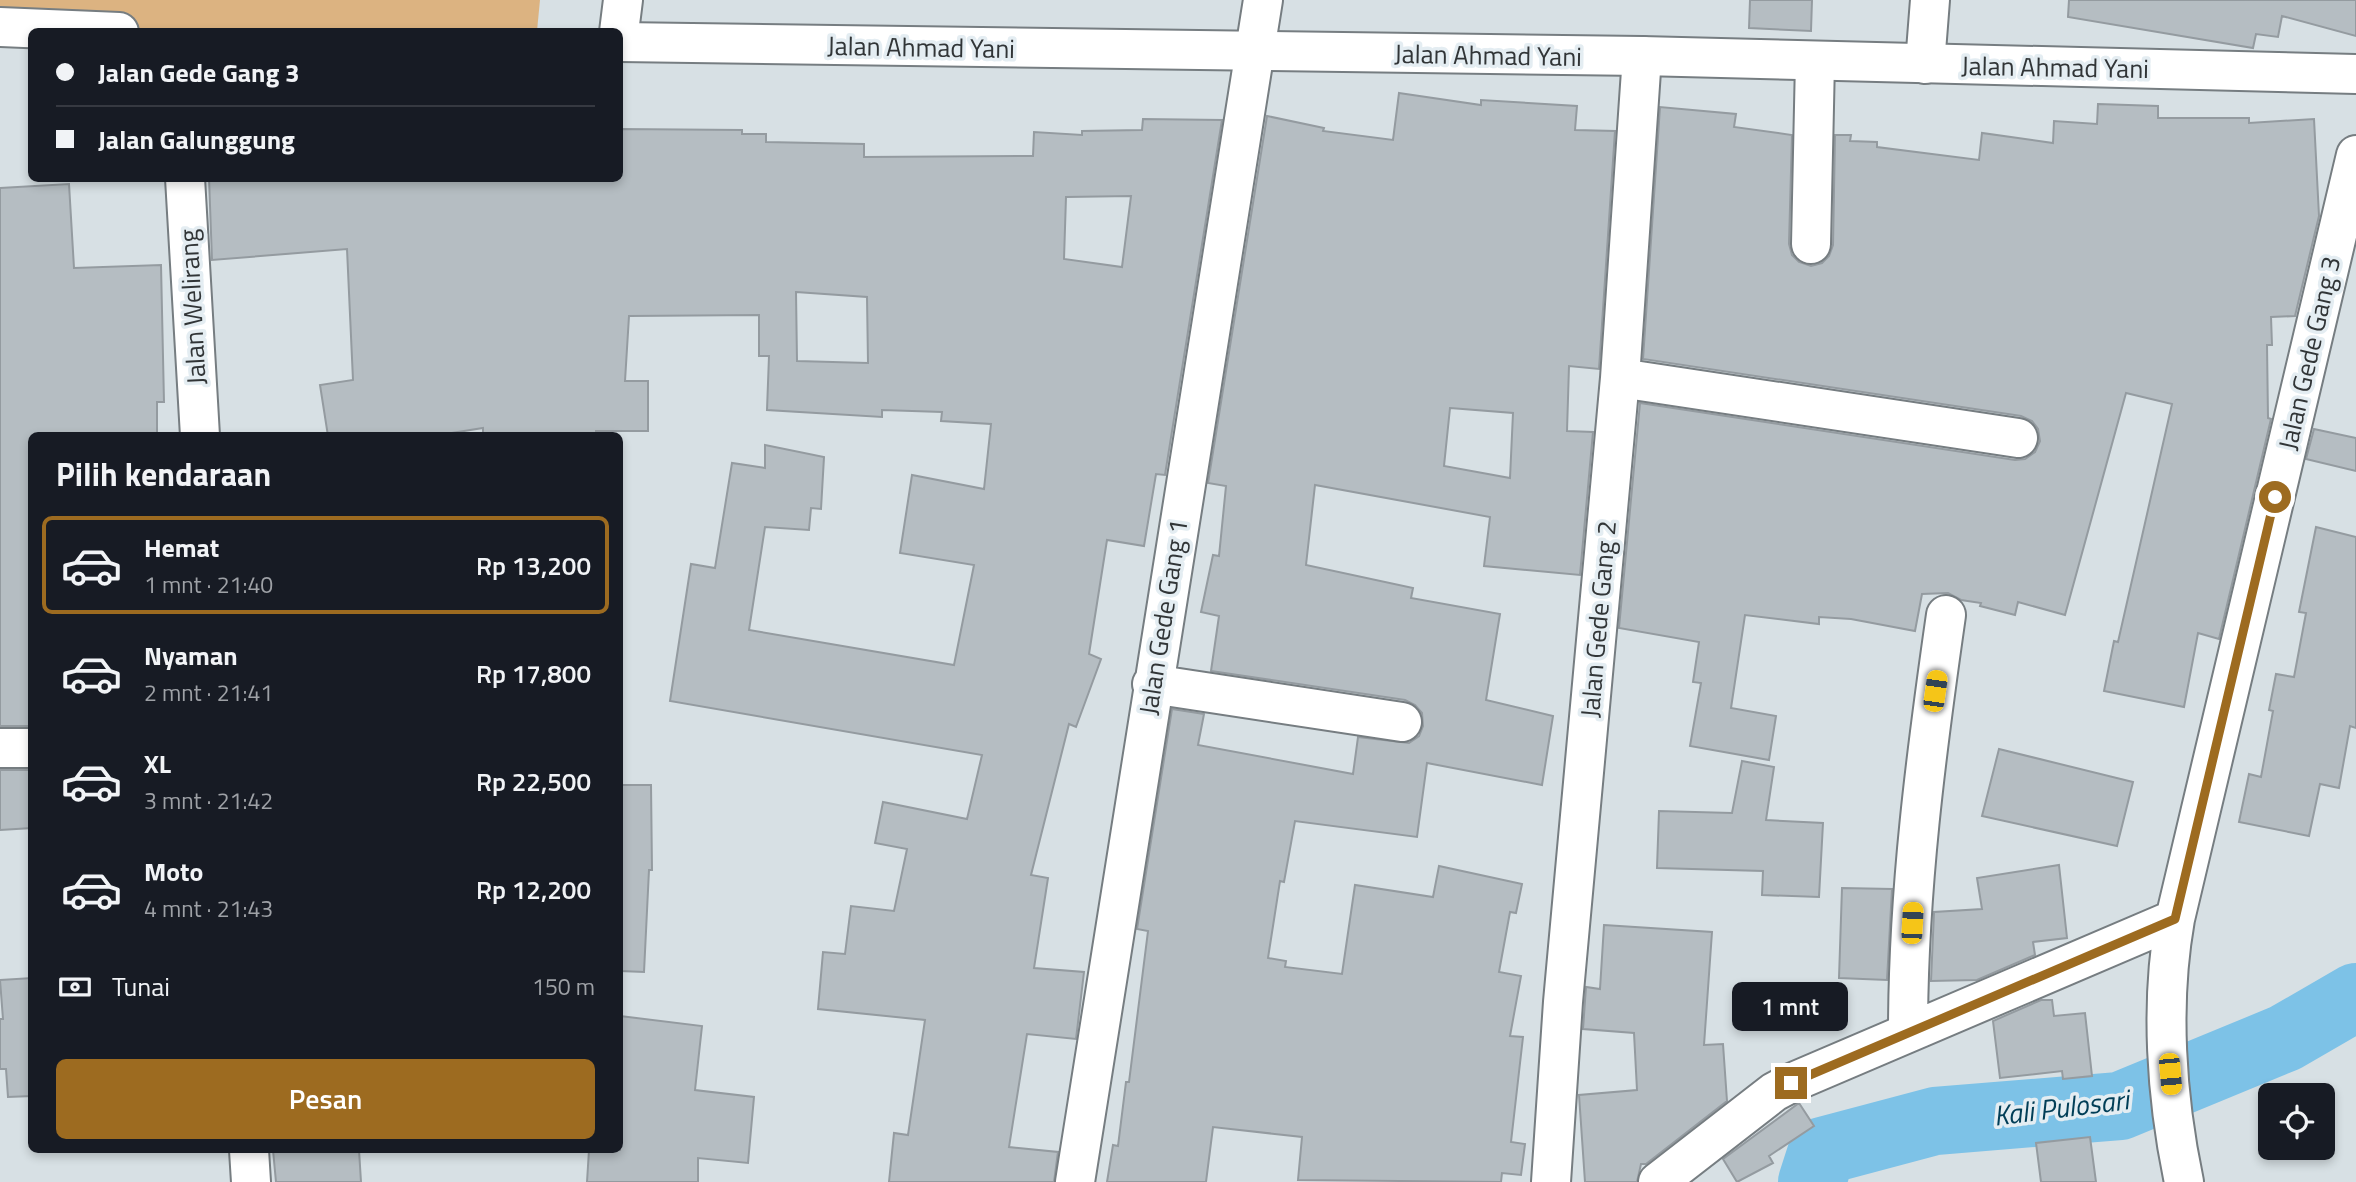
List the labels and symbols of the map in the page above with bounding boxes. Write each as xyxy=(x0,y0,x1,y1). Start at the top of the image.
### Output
street label: Jalan Ahmad Yani xyxy=(827,26,1015,68)
street label: Jalan Ahmad Yani xyxy=(1394,34,1582,76)
street label: Jalan Ahmad Yani xyxy=(1961,46,2149,88)
street label: Jalan Welirang xyxy=(168,228,216,386)
street label: Jalan Gede Gang 3 xyxy=(2268,252,2350,454)
route start xyxy=(2259,481,2291,513)
street label: Jalan Gede Gang 1 xyxy=(1128,516,1198,718)
street label: Jalan Gede Gang 2 xyxy=(1570,519,1626,719)
car xyxy=(1922,669,1949,713)
car xyxy=(1901,901,1924,945)
callout: 1 mnt xyxy=(1733,982,1849,1030)
car xyxy=(2158,1052,2183,1096)
route end xyxy=(1775,1067,1807,1099)
water label: Kali Pulosari xyxy=(1991,1077,2134,1137)

